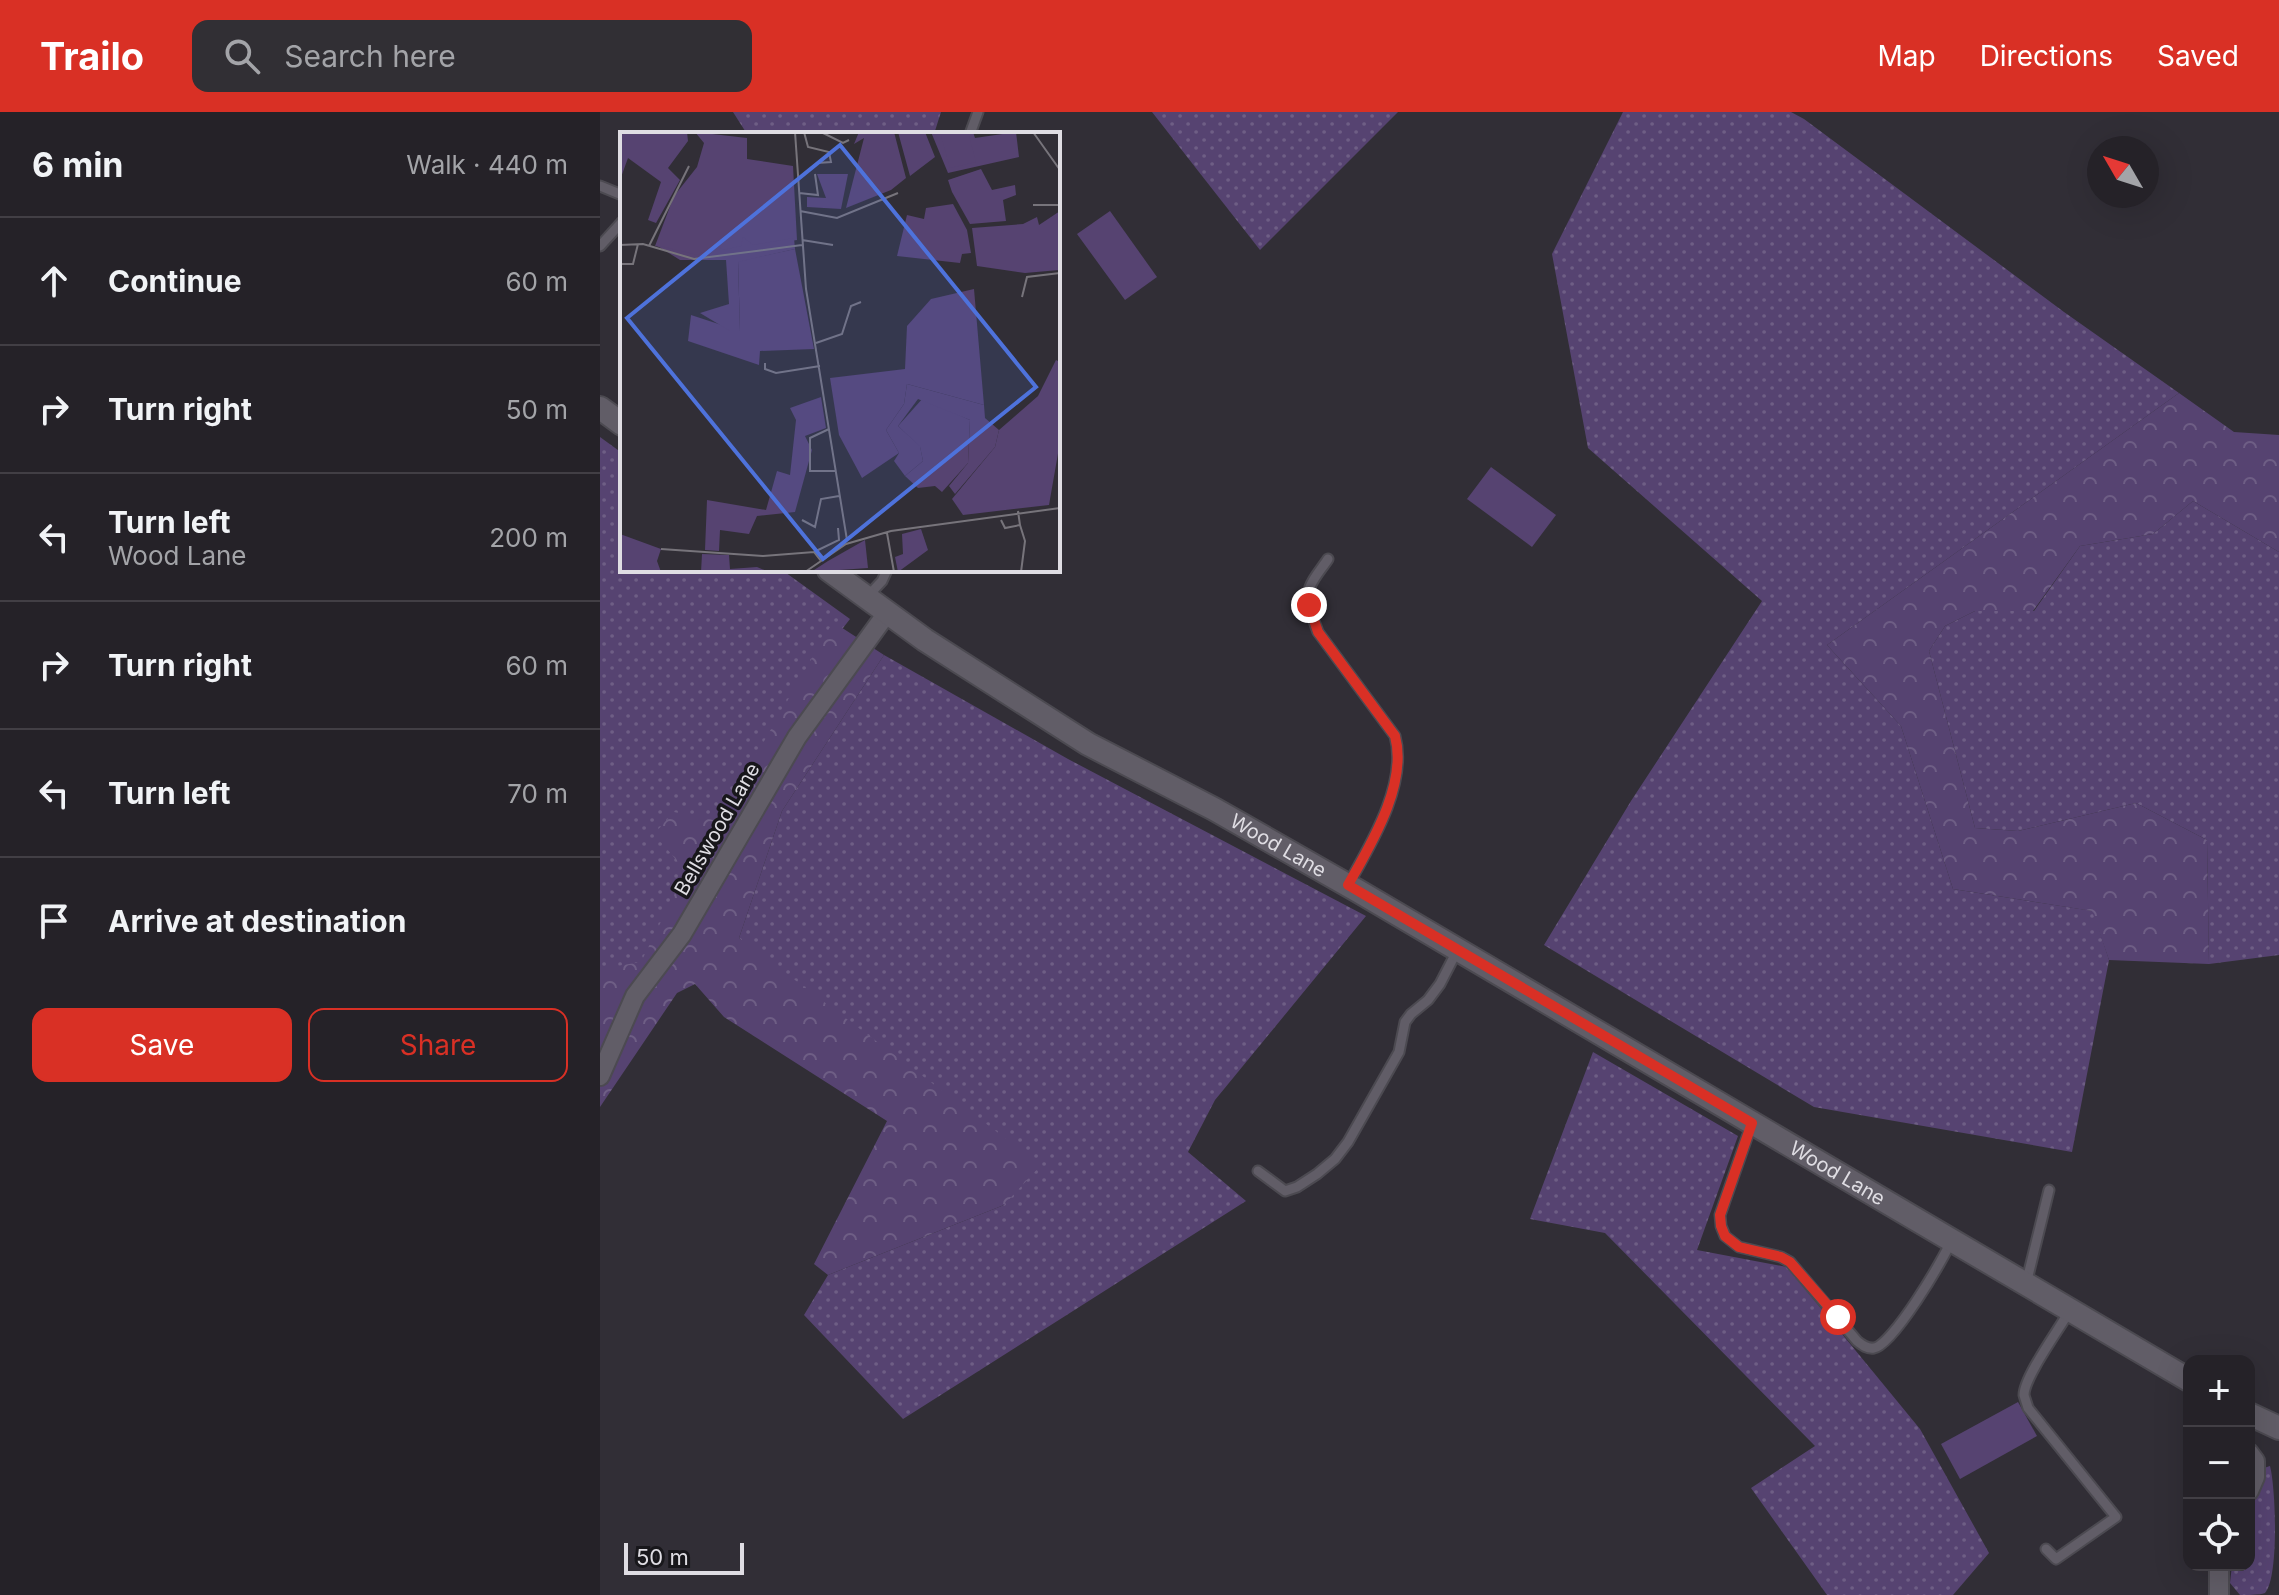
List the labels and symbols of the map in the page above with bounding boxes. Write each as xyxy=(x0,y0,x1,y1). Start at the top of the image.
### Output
inset map xyxy=(620,132,1060,572)
north arrow xyxy=(2087,136,2159,208)
route end xyxy=(1291,587,1327,623)
street label: Bellswood Lane xyxy=(669,759,765,899)
street label: Wood Lane xyxy=(1226,809,1331,882)
street label: Wood Lane xyxy=(1785,1136,1890,1211)
route start xyxy=(1820,1299,1856,1335)
scale bar xyxy=(624,1539,744,1575)

